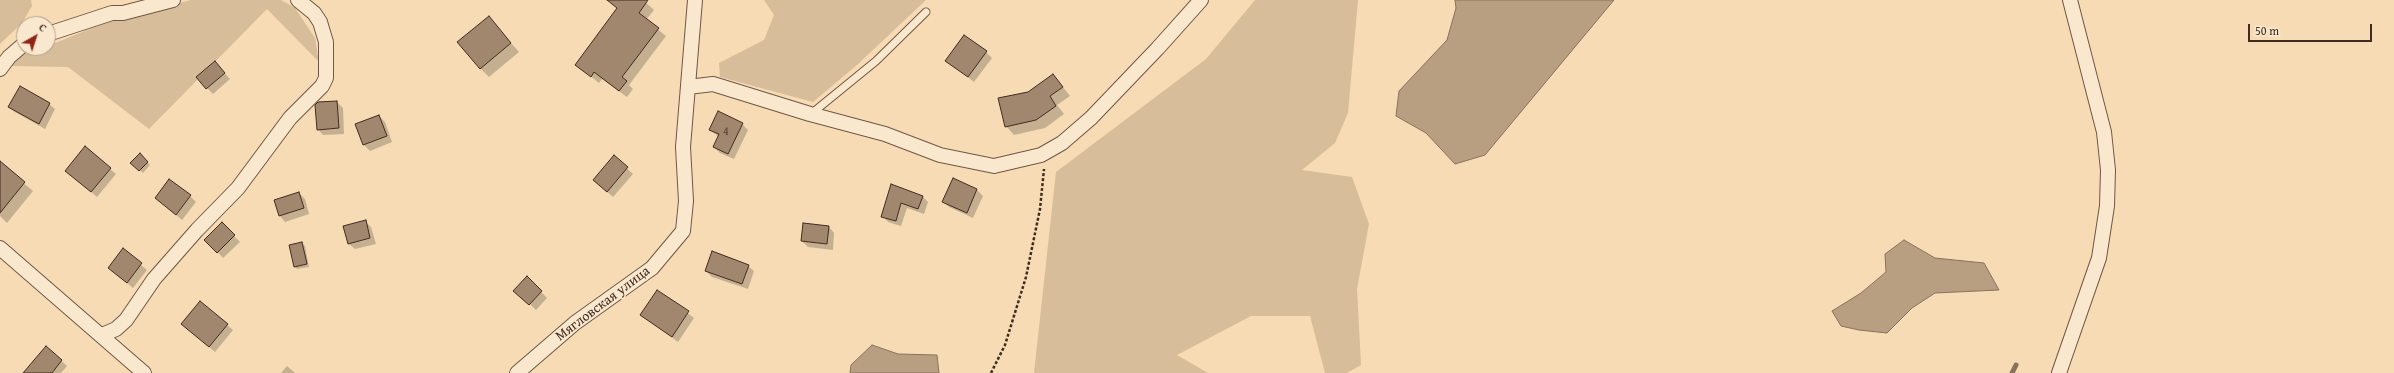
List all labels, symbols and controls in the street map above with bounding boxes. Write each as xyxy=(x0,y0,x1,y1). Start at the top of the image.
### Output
north arrow xyxy=(16,16,56,56)
scale bar xyxy=(2250,16,2374,42)
text: С xyxy=(35,19,50,36)
text: 50 m xyxy=(2255,22,2279,39)
house number: 4 xyxy=(723,125,729,139)
street label: Мягловская улица xyxy=(552,263,654,345)

